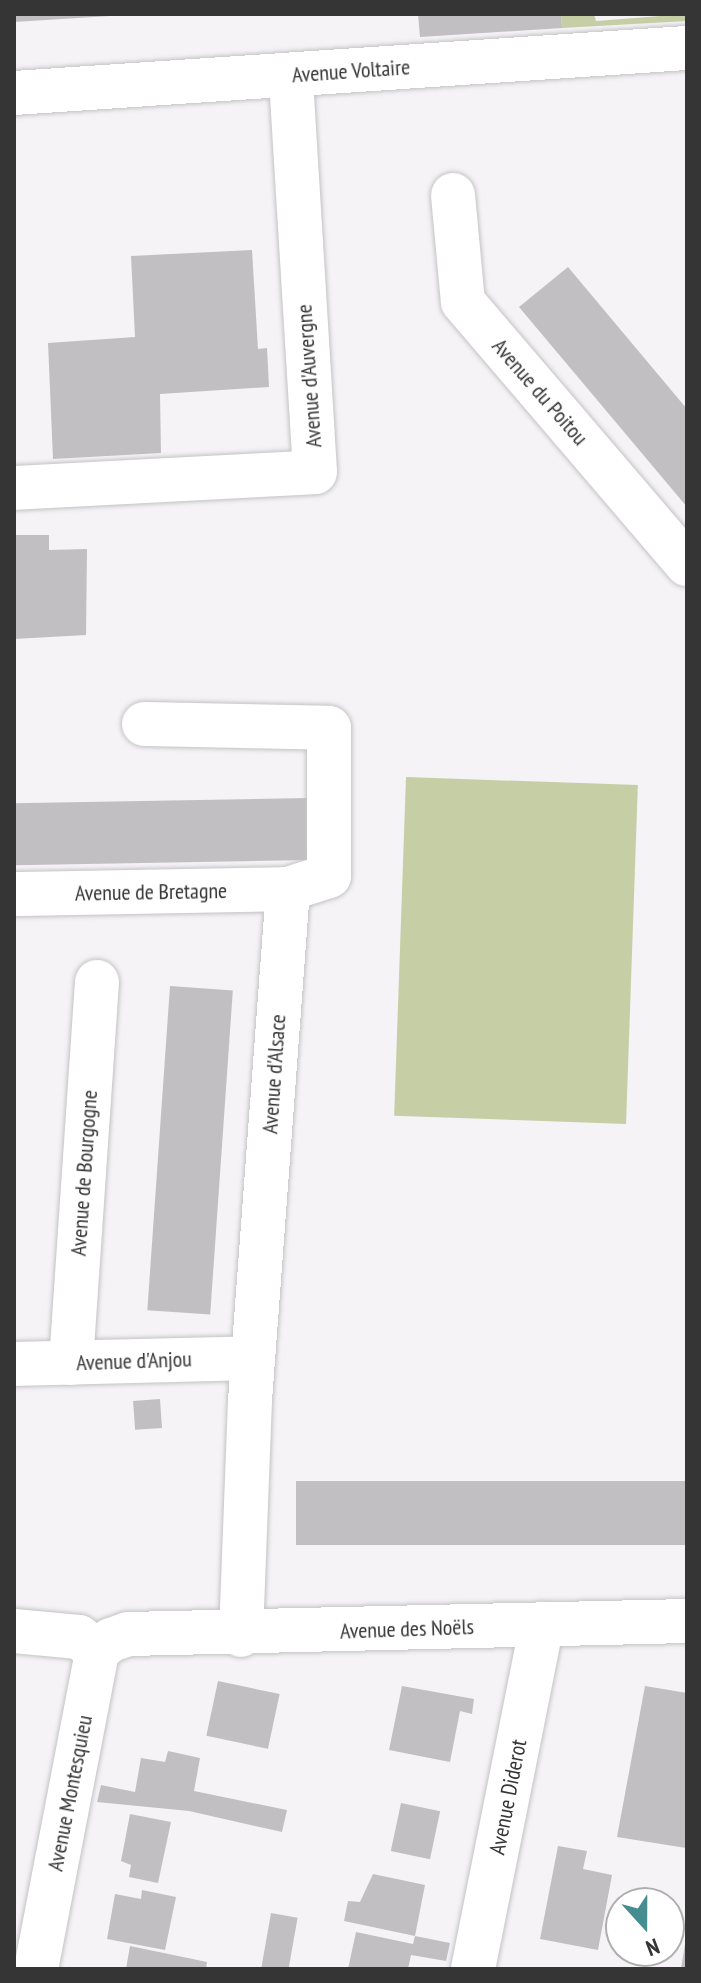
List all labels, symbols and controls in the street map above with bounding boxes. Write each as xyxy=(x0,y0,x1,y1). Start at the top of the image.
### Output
street label: Avenue Voltaire xyxy=(291,54,411,88)
street label: Avenue d'Auvergne xyxy=(291,304,327,448)
street label: Avenue du Poitou xyxy=(487,333,593,451)
street label: Avenue de Bretagne xyxy=(75,877,227,907)
street label: Avenue d'Alsace xyxy=(257,1013,291,1135)
street label: Avenue de Bourgogne xyxy=(65,1089,103,1257)
street label: Avenue d'Anjou xyxy=(76,1346,192,1376)
street label: Avenue des Noëls xyxy=(340,1613,474,1645)
street label: Avenue Montesquieu xyxy=(42,1713,98,1873)
street label: Avenue Diderot xyxy=(484,1737,532,1857)
north arrow xyxy=(605,1887,685,1967)
text: N xyxy=(642,1932,663,1963)

